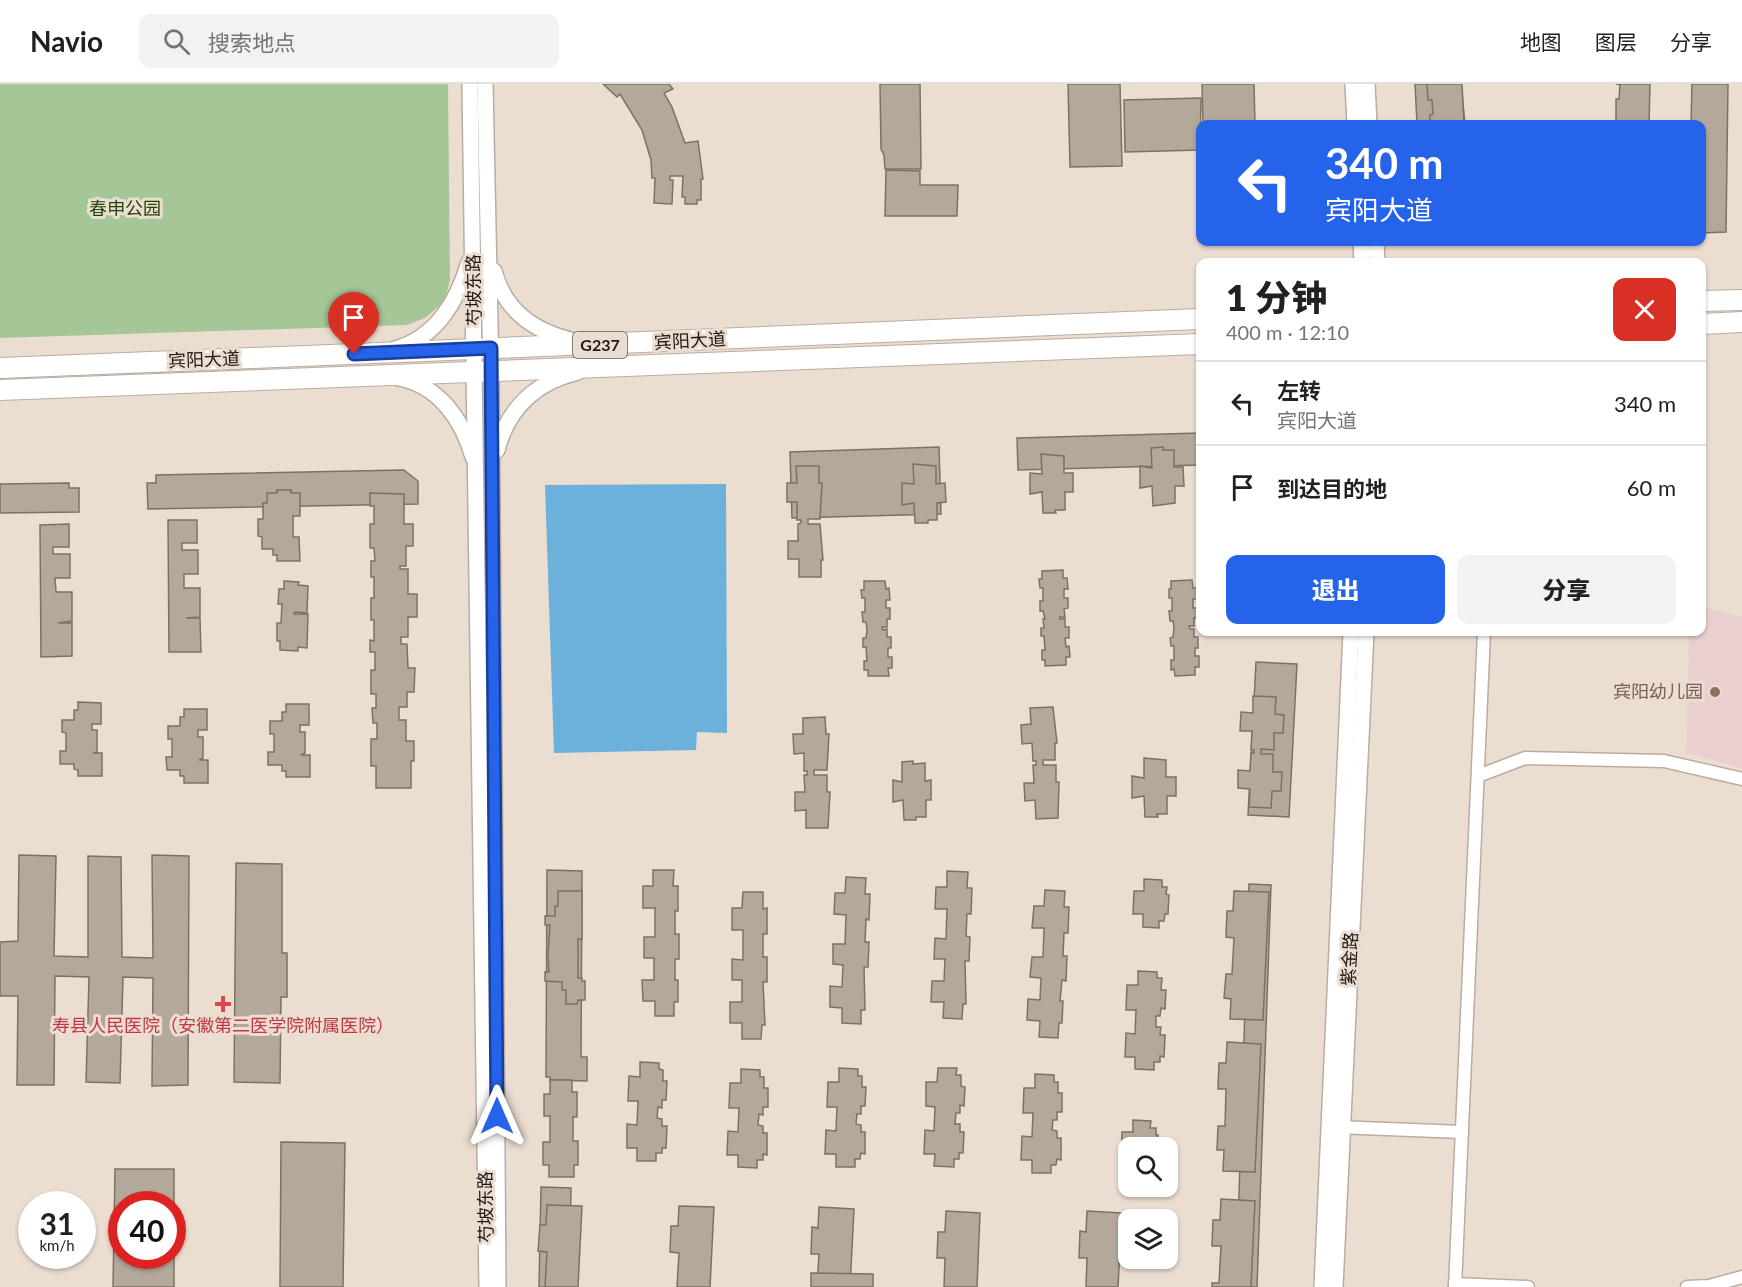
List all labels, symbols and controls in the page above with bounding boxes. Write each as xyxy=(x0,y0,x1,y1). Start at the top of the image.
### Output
search box xyxy=(139,14,559,68)
text: Navio xyxy=(30,24,103,58)
icon: search xyxy=(160,25,193,58)
text: 搜索地点 xyxy=(208,29,296,56)
text: 地图 xyxy=(1520,29,1562,54)
text: 图层 xyxy=(1595,29,1637,54)
text: 分享 xyxy=(1670,29,1712,54)
text: 340 m xyxy=(1325,138,1443,188)
icon: left xyxy=(1226,144,1304,222)
text: 宾阳大道 xyxy=(1325,193,1433,226)
park label: 春申公园 xyxy=(89,197,161,219)
street label: 芍坡东路 xyxy=(461,254,485,326)
text: 1 分钟 xyxy=(1226,275,1327,319)
button: close xyxy=(1613,278,1676,341)
pin xyxy=(328,292,379,354)
icon: arrive xyxy=(337,301,370,334)
text: 400 m · 12:10 xyxy=(1226,320,1349,344)
street label: 宾阳大道 xyxy=(653,327,726,353)
road number: G237 xyxy=(573,332,627,358)
street label: 宾阳大道 xyxy=(168,347,240,371)
text: 左转 xyxy=(1277,377,1321,404)
icon: left xyxy=(1226,387,1259,420)
text: 340 m xyxy=(1614,390,1676,417)
text: 宾阳大道 xyxy=(1277,408,1357,432)
icon: arrive xyxy=(1226,471,1259,504)
text: 60 m xyxy=(1627,474,1676,501)
text: 到达目的地 xyxy=(1277,475,1387,502)
button: 退出 xyxy=(1226,555,1445,624)
button: 分享 xyxy=(1457,555,1676,624)
place label: 宾阳幼儿园 xyxy=(1613,680,1703,702)
marker: 宾阳幼儿园 xyxy=(1708,685,1722,699)
street label: 紫金路 xyxy=(1337,931,1361,986)
marker: 寿县人民医院（安徽第二医学院附属医院） xyxy=(214,995,232,1013)
place label: 寿县人民医院（安徽第二医学院附属医院） xyxy=(52,1014,394,1036)
position arrow xyxy=(465,1084,529,1148)
map controls xyxy=(1118,1137,1178,1269)
button: search xyxy=(1118,1137,1178,1197)
street label: 芍坡东路 xyxy=(473,1171,497,1243)
speed limit sign: 40 xyxy=(108,1191,186,1269)
text: 31 xyxy=(40,1205,74,1241)
button: layers xyxy=(1118,1209,1178,1269)
text: km/h xyxy=(39,1236,75,1254)

